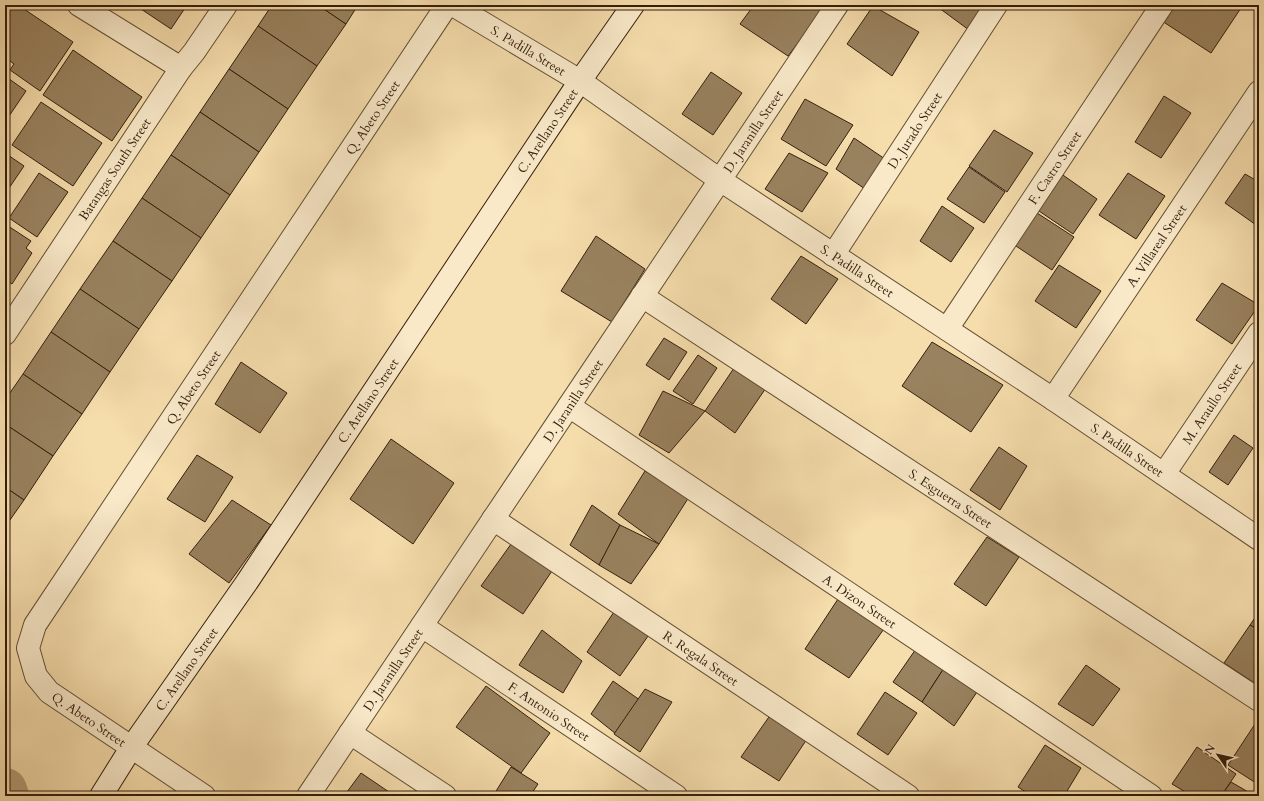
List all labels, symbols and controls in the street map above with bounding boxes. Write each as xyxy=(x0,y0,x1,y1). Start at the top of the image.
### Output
street label: S. Padilla Street xyxy=(487,22,569,80)
street label: Q. Abeto Street xyxy=(342,77,405,159)
street label: C. Arellano Street xyxy=(513,85,582,177)
street label: D. Jaranilla Street xyxy=(719,87,788,176)
street label: D. Jurado Street xyxy=(884,89,947,173)
street label: Batangas South Street xyxy=(75,115,155,224)
street label: F. Castro Street xyxy=(1024,128,1086,208)
street label: A. Villareal Street xyxy=(1123,201,1191,291)
street label: S. Padilla Street xyxy=(817,241,897,302)
street label: Q. Abeto Street xyxy=(163,347,225,429)
street label: C. Arellano Street xyxy=(334,355,403,447)
street label: D. Jaranilla Street xyxy=(539,356,608,446)
street label: M. Araullo Street xyxy=(1179,360,1246,448)
street label: S. Padilla Street xyxy=(1087,419,1167,482)
street label: S. Esguerra Street xyxy=(905,465,995,533)
street label: A. Dizon Street xyxy=(819,570,900,633)
street label: C. Arellano Street xyxy=(152,624,223,715)
street label: D. Jaranilla Street xyxy=(359,625,427,715)
street label: R. Regala Street xyxy=(659,627,742,690)
street label: F. Antonio Street xyxy=(504,678,593,746)
street label: Q. Abeto Street xyxy=(48,688,129,751)
north arrow xyxy=(1198,735,1238,775)
text: N xyxy=(1201,741,1219,758)

